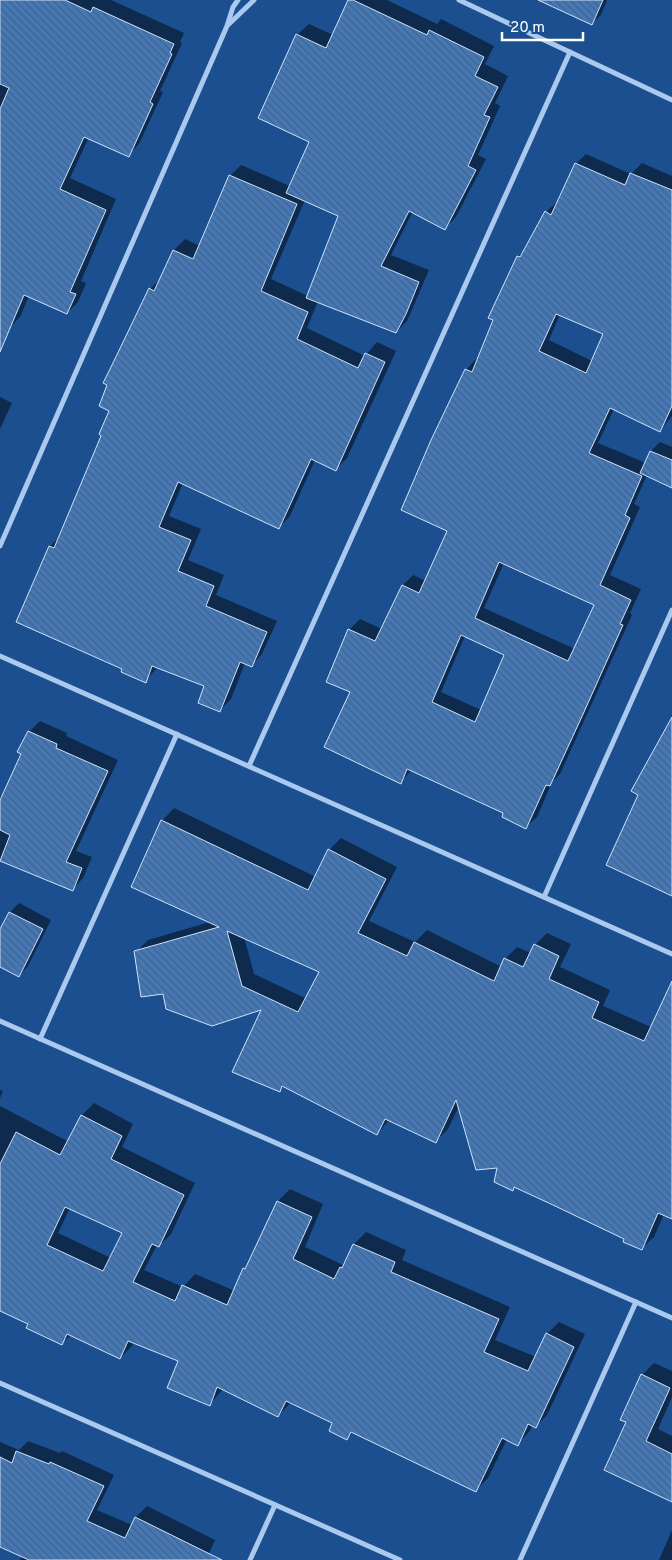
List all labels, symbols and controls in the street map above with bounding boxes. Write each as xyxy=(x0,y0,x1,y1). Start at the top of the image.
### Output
scale bar xyxy=(502,10,583,42)
text: 20 m xyxy=(510,19,545,38)

